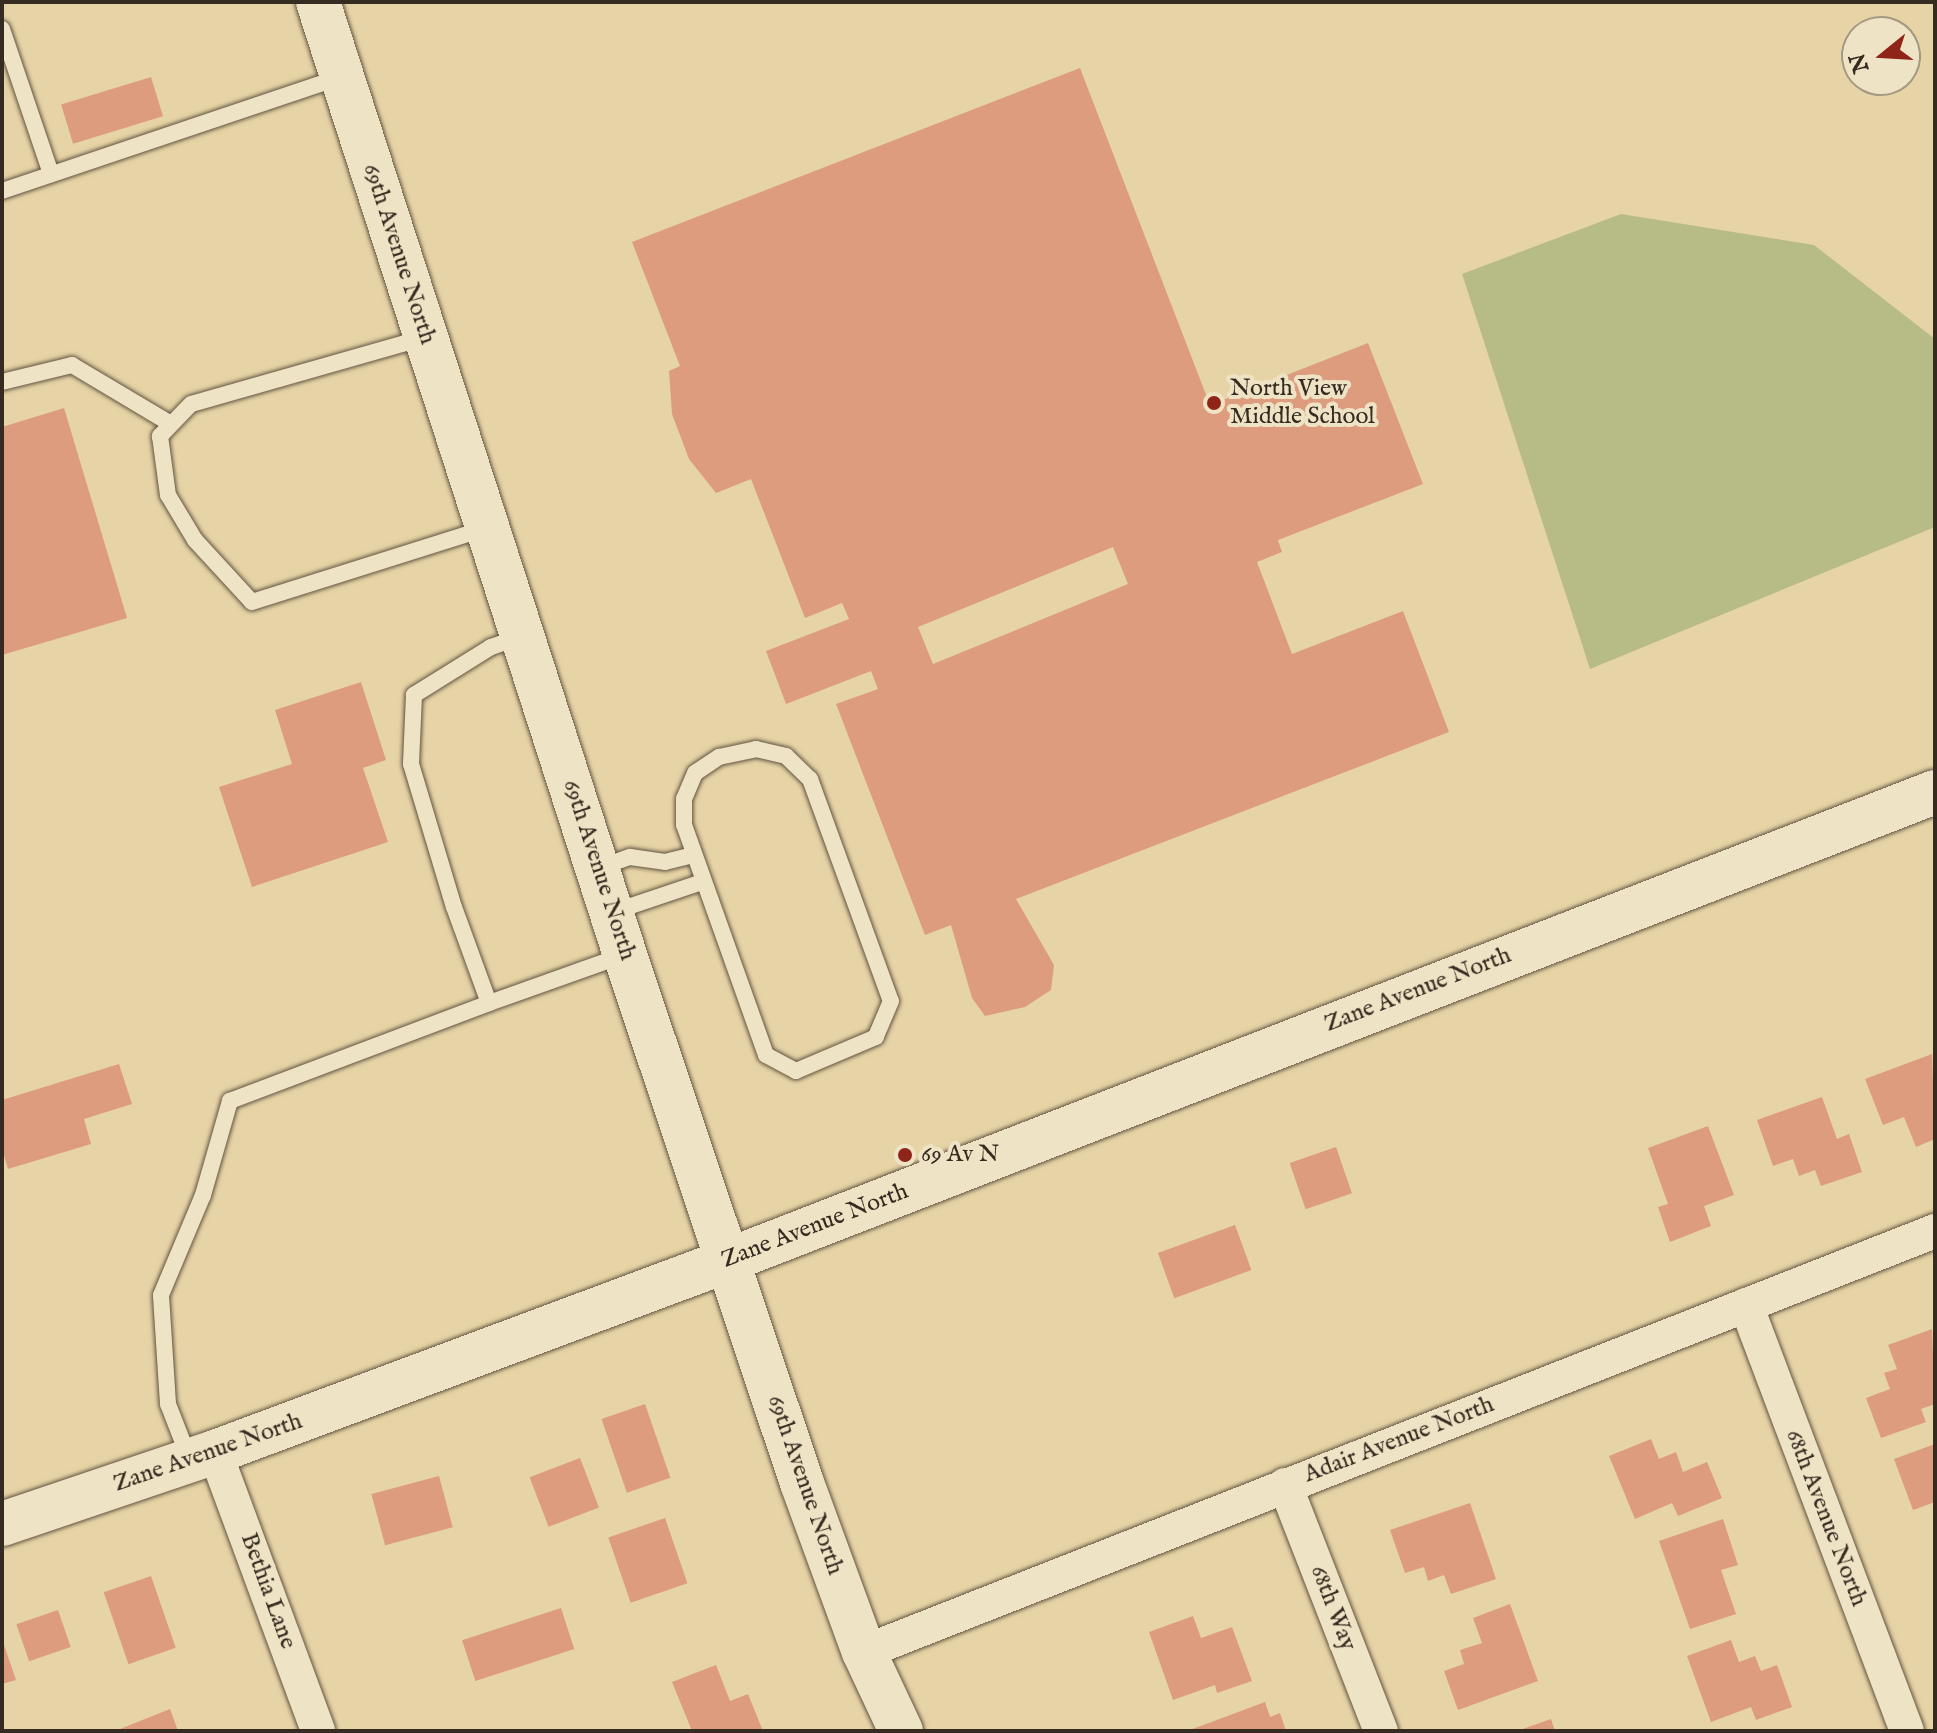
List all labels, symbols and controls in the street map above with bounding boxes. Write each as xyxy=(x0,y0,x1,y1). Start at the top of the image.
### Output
north arrow xyxy=(1841,16,1921,96)
text: N xyxy=(1844,49,1876,76)
street label: 69th Avenue North xyxy=(356,160,442,348)
place label: North View Middle School xyxy=(1230,375,1375,431)
marker: North View Middle School xyxy=(1205,394,1223,412)
street label: 69th Avenue North xyxy=(556,776,642,964)
street label: Zane Avenue North xyxy=(1321,941,1515,1039)
place label: 69 Av N xyxy=(921,1141,999,1169)
marker: 69 Av N xyxy=(896,1146,914,1164)
street label: Zane Avenue North xyxy=(718,1177,912,1275)
street label: 69th Avenue North xyxy=(761,1391,849,1579)
street label: Adair Avenue North xyxy=(1300,1391,1498,1489)
street label: Zane Avenue North xyxy=(110,1407,306,1499)
street label: 68th Avenue North xyxy=(1779,1425,1873,1611)
street label: Bethia Lane xyxy=(234,1529,302,1653)
street label: 68th Way xyxy=(1304,1561,1362,1655)

